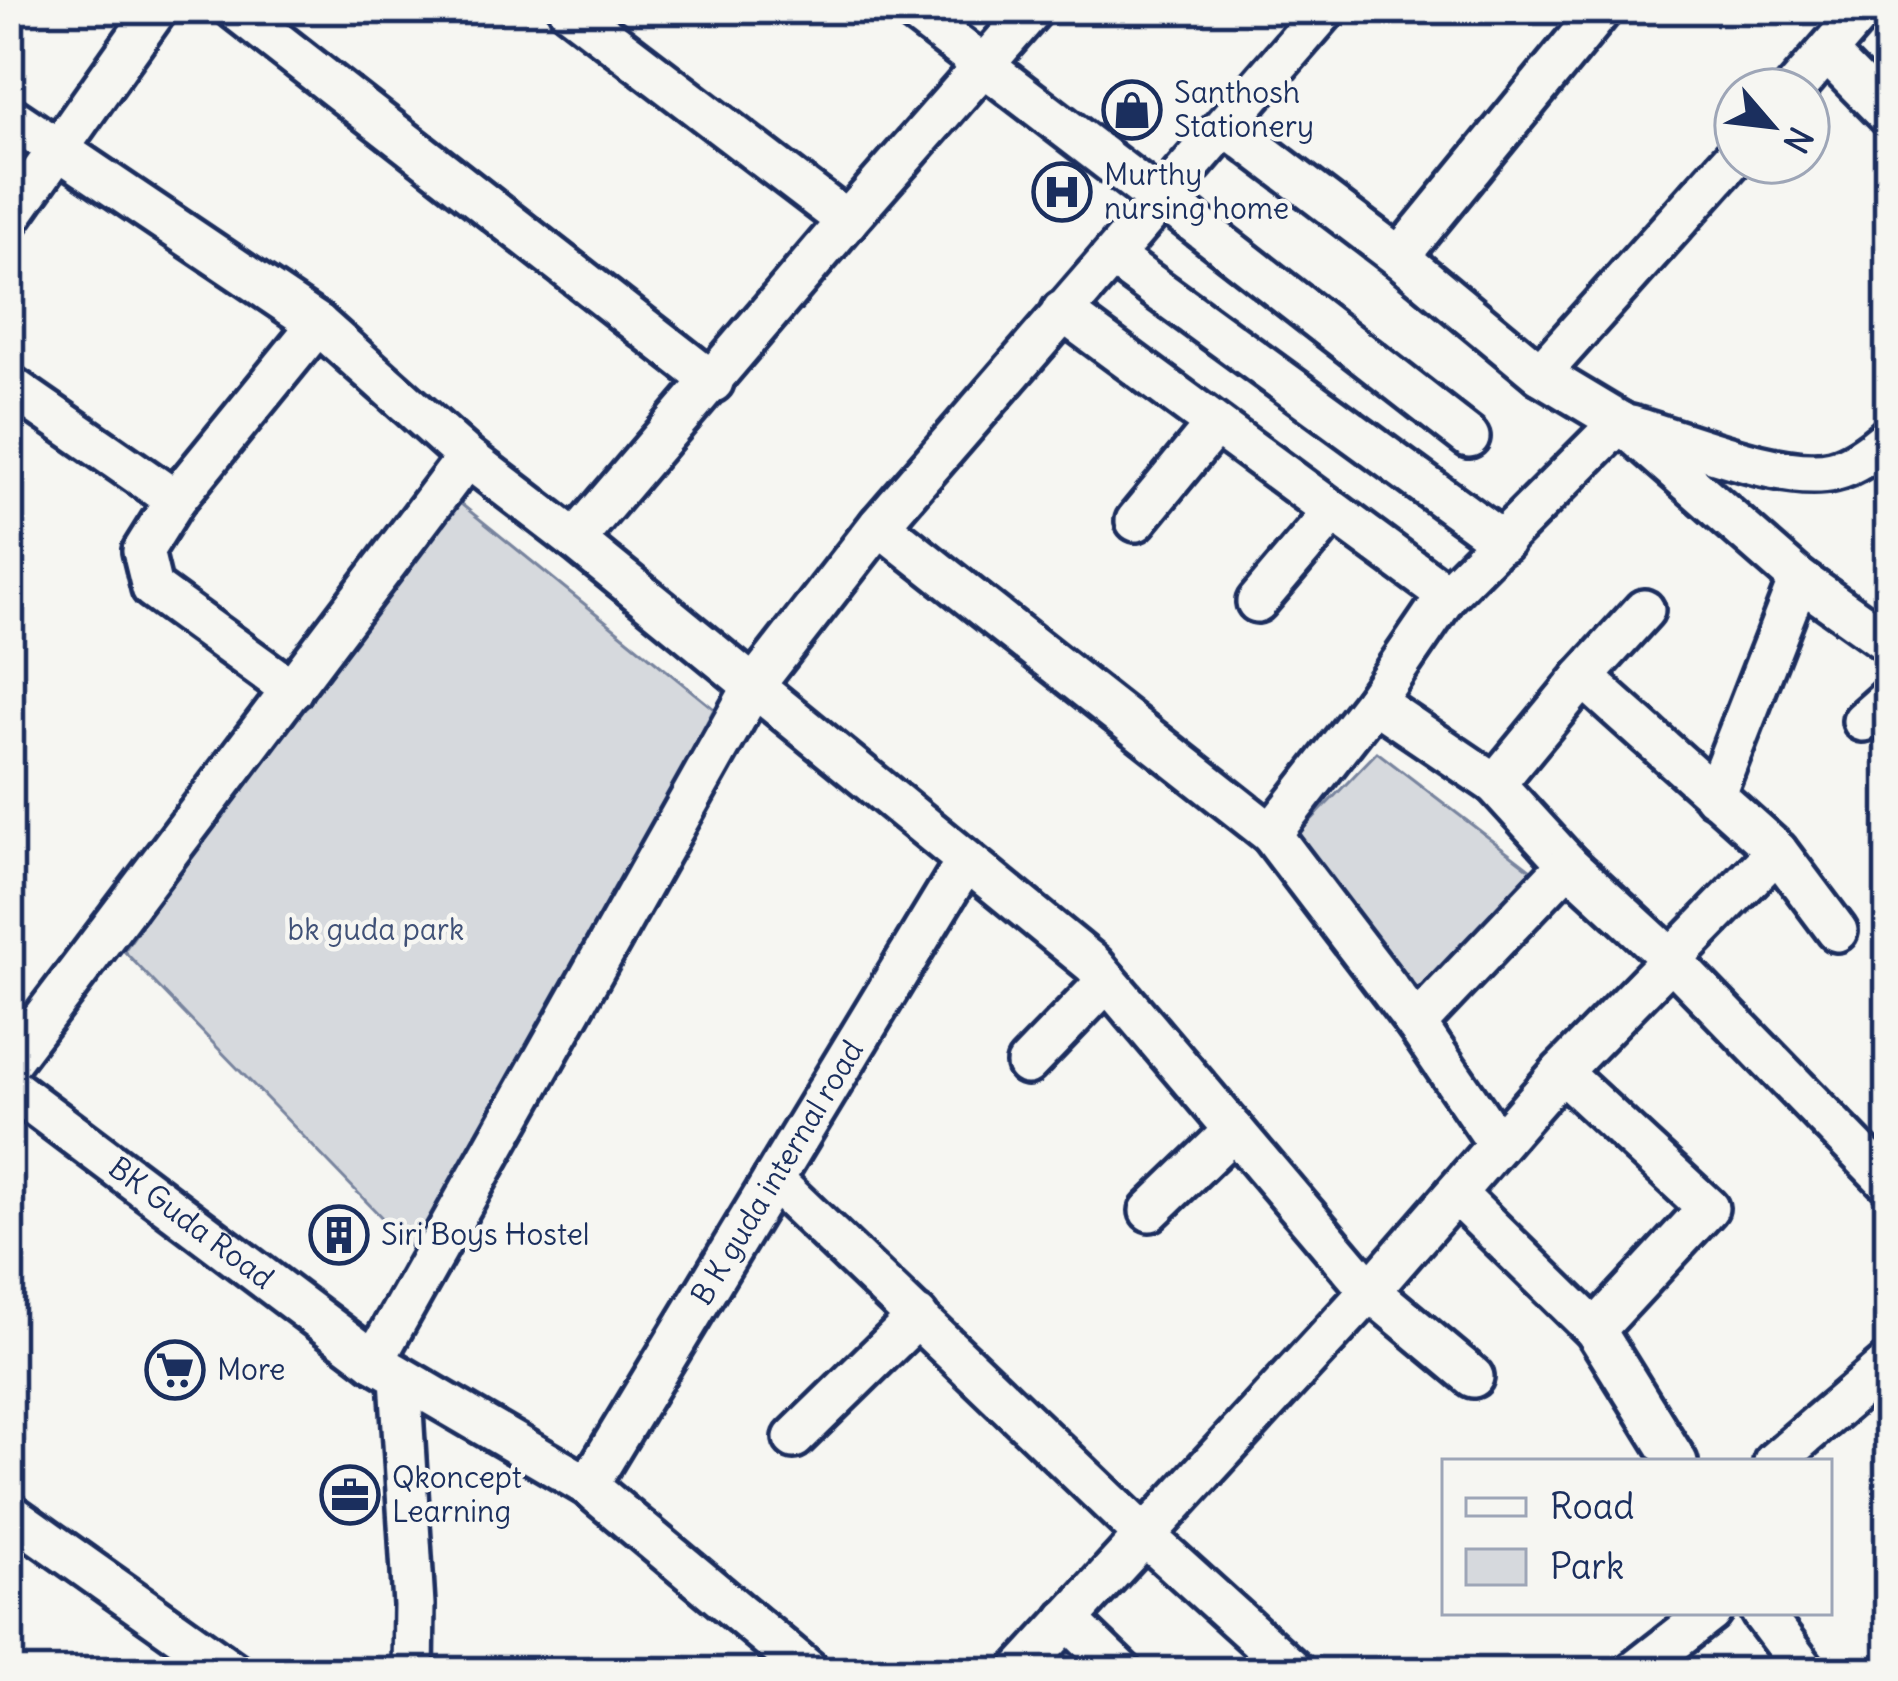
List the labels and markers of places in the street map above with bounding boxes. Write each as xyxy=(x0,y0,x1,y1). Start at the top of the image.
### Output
place label: Santhosh Stationery xyxy=(1174,73,1314,145)
shop icon: Santhosh Stationery xyxy=(1101,79,1163,141)
place label: Murthy nursing home xyxy=(1104,155,1289,227)
hospital icon: Murthy nursing home xyxy=(1031,161,1093,223)
building icon: Siri Boys Hostel xyxy=(308,1204,370,1266)
place label: Siri Boys Hostel xyxy=(381,1215,590,1253)
supermarket icon: More xyxy=(144,1339,206,1401)
place label: More xyxy=(217,1350,285,1388)
place label: Qkoncept Learning xyxy=(392,1458,522,1530)
office icon: Qkoncept Learning xyxy=(319,1464,381,1526)

